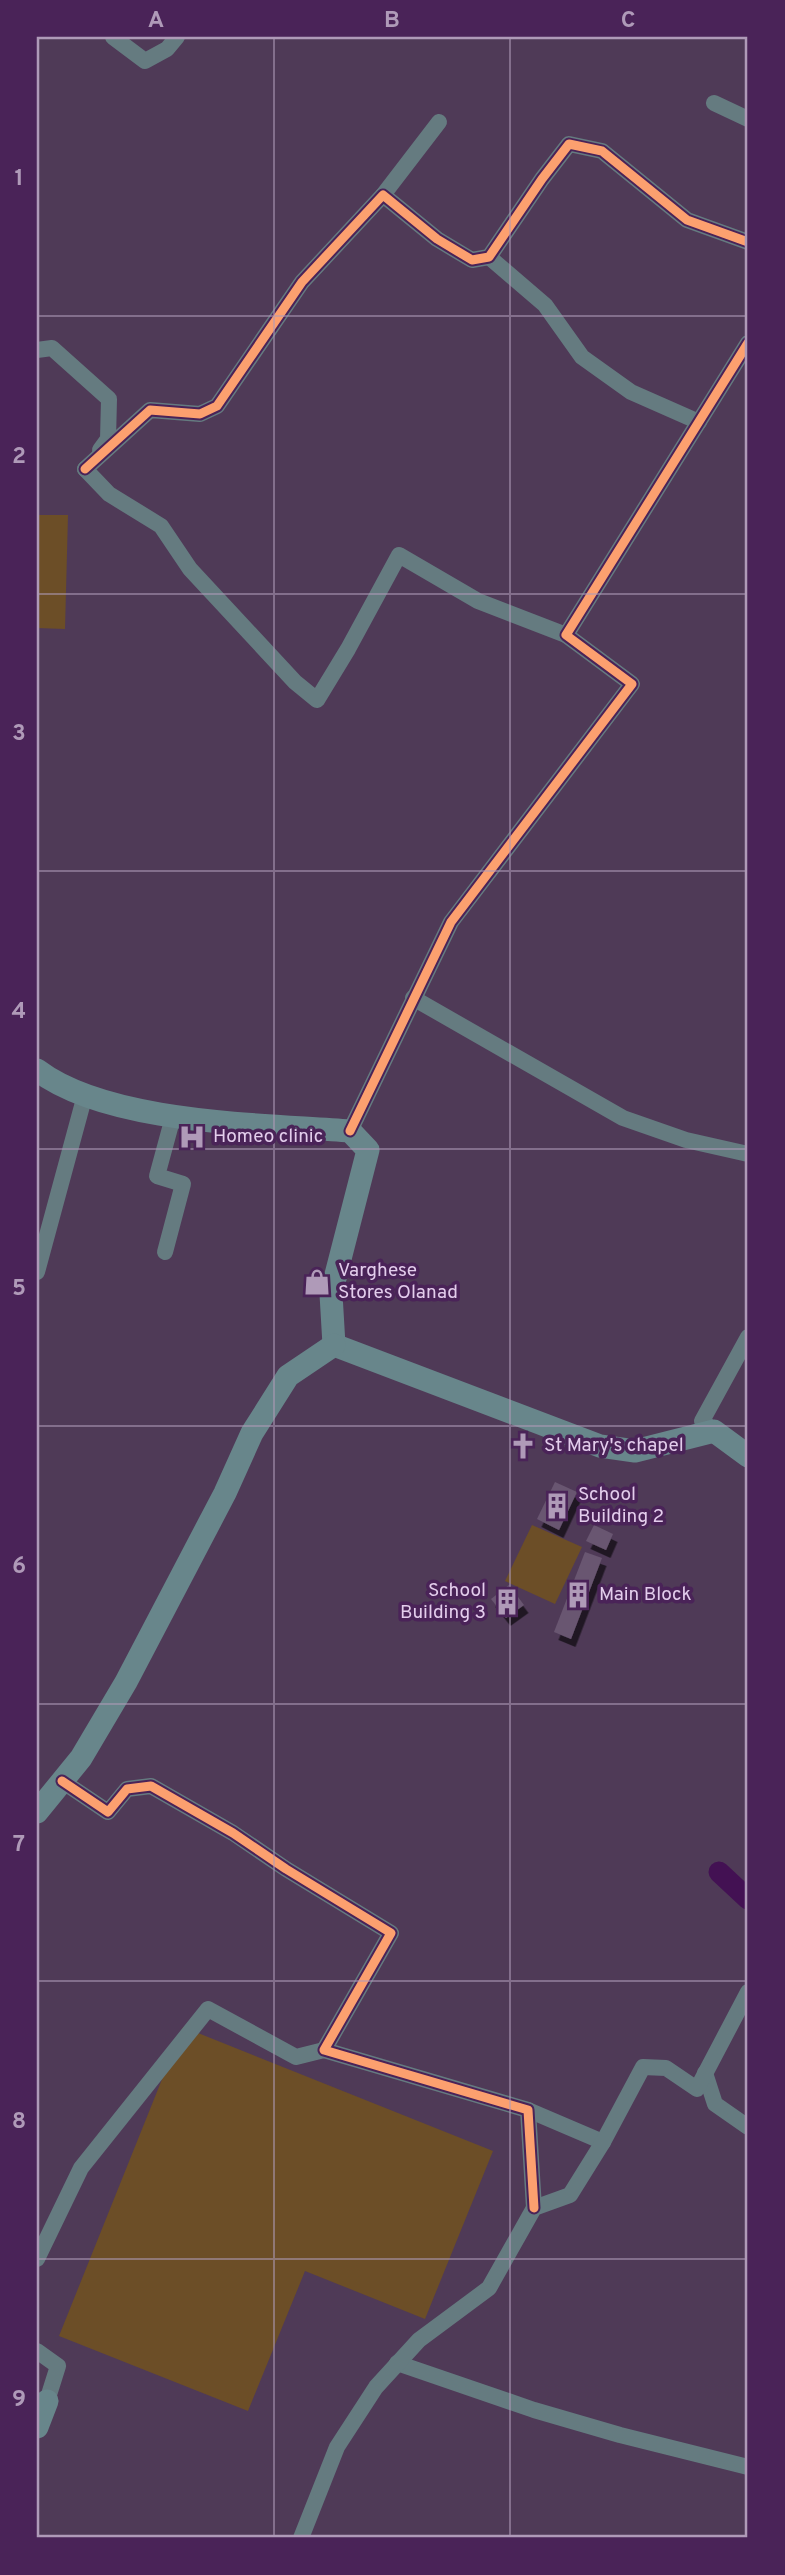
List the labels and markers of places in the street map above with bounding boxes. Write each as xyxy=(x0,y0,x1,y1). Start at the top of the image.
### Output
hospital icon: Homeo clinic xyxy=(177,1122,207,1152)
place label: Homeo clinic xyxy=(213,1125,323,1149)
place label: Varghese Stores Olanad xyxy=(338,1259,458,1305)
shop icon: Varghese Stores Olanad xyxy=(302,1267,332,1297)
church icon: St Mary's chapel xyxy=(508,1431,538,1461)
place label: St Mary's chapel xyxy=(544,1434,684,1458)
place label: School Building 2 xyxy=(578,1483,664,1529)
building icon: School Building 2 xyxy=(542,1491,572,1521)
place label: School Building 3 xyxy=(400,1579,486,1625)
building icon: Main Block xyxy=(563,1580,593,1610)
place label: Main Block xyxy=(599,1583,692,1607)
building icon: School Building 3 xyxy=(492,1587,522,1617)

